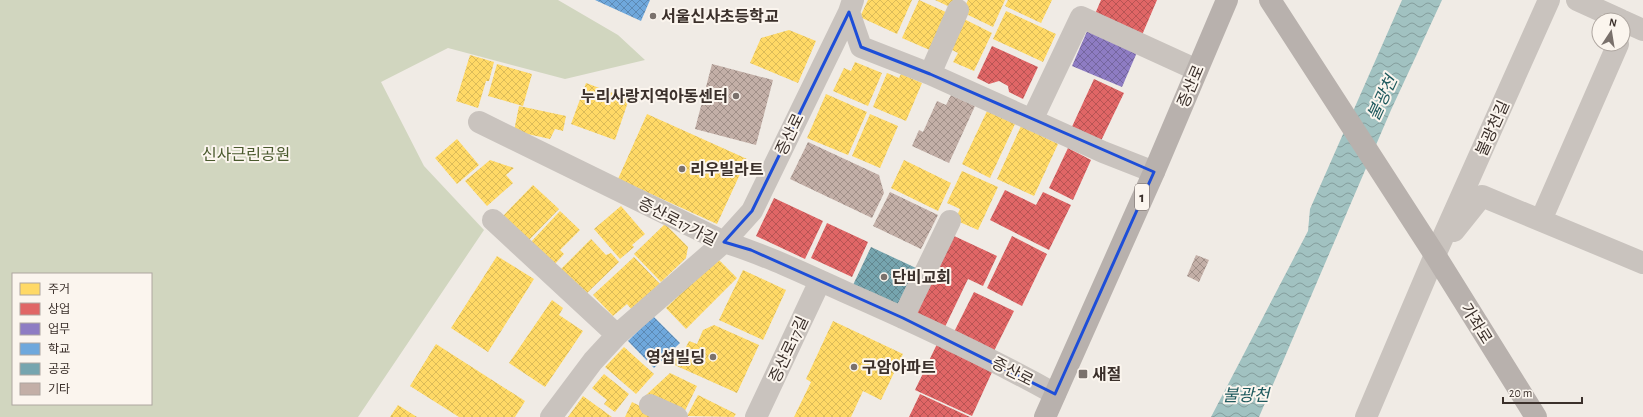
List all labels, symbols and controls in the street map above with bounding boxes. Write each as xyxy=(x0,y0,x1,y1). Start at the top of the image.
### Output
place label: 서울신사초등학교 xyxy=(661,7,779,25)
marker: 서울신사초등학교 xyxy=(648,11,658,21)
north arrow xyxy=(1591,12,1631,52)
text: N xyxy=(1608,17,1618,29)
street label: 증산로 xyxy=(1175,63,1207,110)
water label: 불광천 xyxy=(1364,71,1401,123)
place label: 누리사랑지역아동센터 xyxy=(581,88,728,105)
marker: 누리사랑지역아동센터 xyxy=(731,91,741,101)
street label: 불광천길 xyxy=(1473,98,1512,159)
street label: 증산로 xyxy=(773,111,807,158)
park label: 신사근린공원 xyxy=(202,147,290,163)
place label: 리우빌라트 xyxy=(690,161,764,178)
marker: 리우빌라트 xyxy=(677,164,687,174)
road number: 1 xyxy=(1135,184,1149,210)
street label: 증산로17가길 xyxy=(636,195,719,248)
place label: 단비교회 xyxy=(892,269,951,286)
marker: 단비교회 xyxy=(879,272,889,282)
legend xyxy=(12,273,152,405)
text: 주거 xyxy=(48,283,70,295)
street label: 가좌로 xyxy=(1458,301,1495,347)
text: 상업 xyxy=(48,303,70,315)
street label: 증산로17길 xyxy=(767,314,811,385)
text: 업무 xyxy=(48,323,70,335)
text: 학교 xyxy=(48,342,70,355)
place label: 영섭빌딩 xyxy=(646,349,705,366)
marker: 영섭빌딩 xyxy=(708,352,718,362)
street label: 증산로 xyxy=(989,355,1036,389)
place label: 구암아파트 xyxy=(862,359,936,376)
marker: 구암아파트 xyxy=(849,362,859,372)
text: 공공 xyxy=(48,363,70,375)
place label: 새절 xyxy=(1092,366,1121,383)
marker: 새절 xyxy=(1077,368,1089,380)
scale bar xyxy=(1503,379,1582,405)
text: 기타 xyxy=(48,383,70,395)
water label: 불광천 xyxy=(1223,386,1272,404)
text: 20 m xyxy=(1509,387,1532,399)

